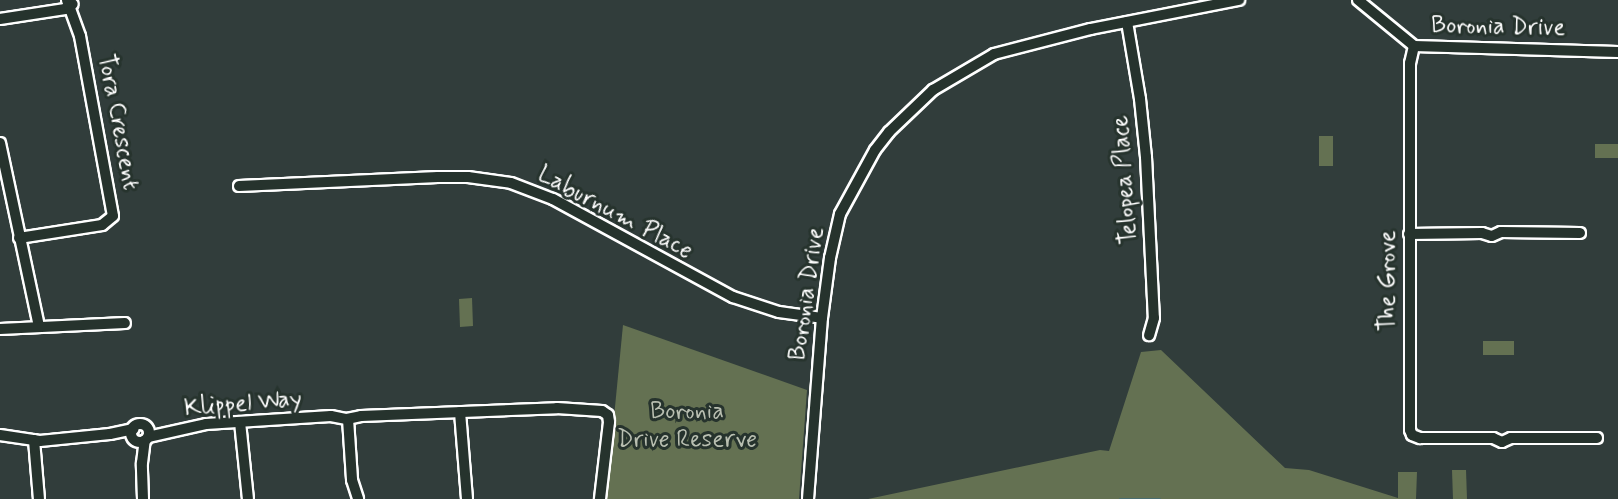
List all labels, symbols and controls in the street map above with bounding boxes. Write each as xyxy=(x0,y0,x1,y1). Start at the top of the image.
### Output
street label: Boronia Drive xyxy=(1431,11,1565,43)
street label: Tora Crescent xyxy=(90,50,146,194)
street label: Telopea Place xyxy=(1106,114,1144,246)
street label: Laburnum Place xyxy=(534,161,696,265)
street label: Boronia Drive xyxy=(783,226,831,362)
street label: The Grove xyxy=(1374,231,1402,331)
street label: Klippel Way xyxy=(182,384,304,424)
park label: Boronia Drive Reserve xyxy=(617,398,757,454)

